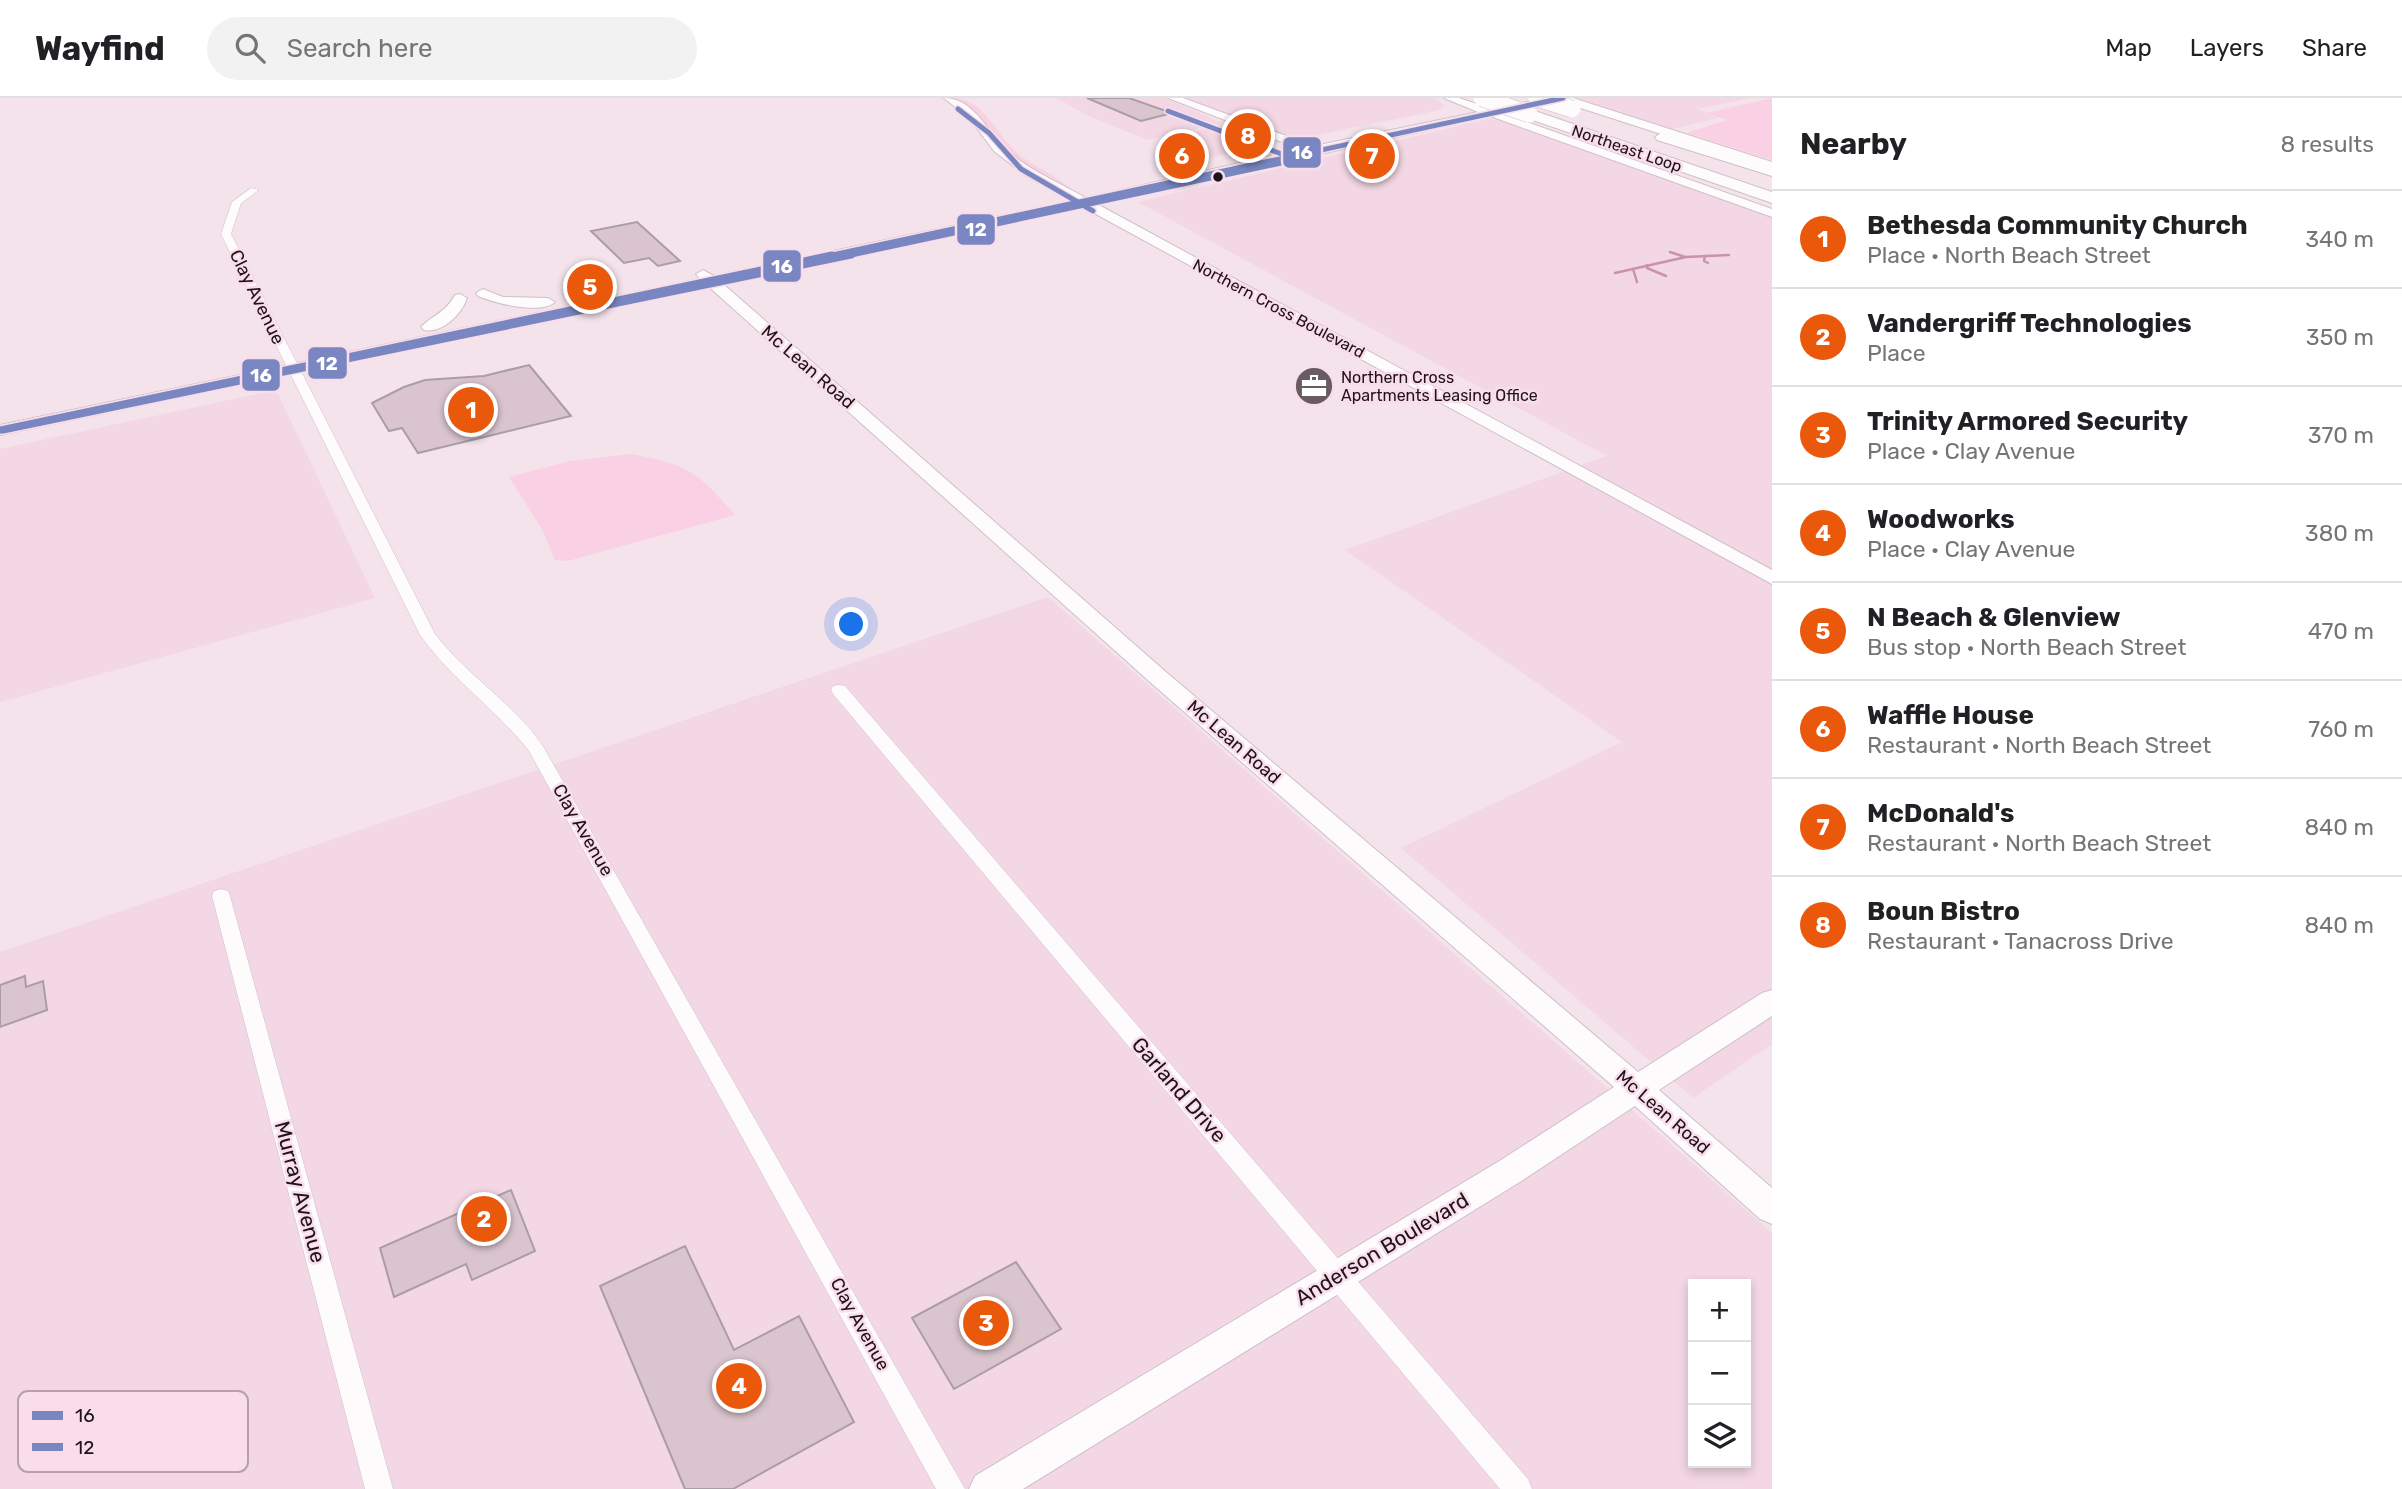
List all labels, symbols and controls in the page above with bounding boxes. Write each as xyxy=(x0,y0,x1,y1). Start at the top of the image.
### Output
search box xyxy=(207,17,697,80)
text: Wayfind xyxy=(35,29,165,68)
icon: search xyxy=(231,29,269,67)
text: Search here xyxy=(287,33,433,64)
text: Map xyxy=(2105,34,2152,62)
text: Layers xyxy=(2190,34,2264,62)
text: Share xyxy=(2302,34,2367,62)
pin: 8 xyxy=(1225,110,1271,162)
street label: Northeast Loop xyxy=(1569,121,1684,176)
text: Nearby xyxy=(1800,126,1907,162)
pin: 6 xyxy=(1159,130,1205,182)
pin: 7 xyxy=(1349,130,1395,182)
text: 8 results xyxy=(2280,130,2374,158)
line badge: 16 xyxy=(1282,136,1322,169)
text: 16 xyxy=(1291,141,1313,164)
unlabelled marker xyxy=(1211,170,1225,184)
text: Bethesda Community Church xyxy=(1867,210,2248,241)
line badge: 12 xyxy=(956,213,996,246)
text: 12 xyxy=(965,218,987,241)
text: 1 xyxy=(1817,225,1829,253)
text: 340 m xyxy=(2305,225,2374,253)
text: Place · North Beach Street xyxy=(1867,241,2151,269)
street label: Clay Avenue xyxy=(225,246,289,348)
line badge: 16 xyxy=(762,249,802,283)
text: 16 xyxy=(771,255,793,278)
street label: Northern Cross Boulevard xyxy=(1190,255,1368,362)
pin: 5 xyxy=(567,261,613,313)
text: Vandergriff Technologies xyxy=(1867,308,2192,339)
street label: Mc Lean Road xyxy=(757,320,859,414)
text: 2 xyxy=(1816,323,1830,351)
text: 350 m xyxy=(2306,323,2374,351)
text: Place xyxy=(1867,339,1926,367)
line badge: 12 xyxy=(307,346,348,380)
text: 12 xyxy=(316,352,338,375)
line badge: 16 xyxy=(241,358,281,392)
text: 16 xyxy=(250,364,272,387)
office icon: Northern Cross Apartments Leasing Office xyxy=(1293,365,1335,407)
place label: Northern Cross Apartments Leasing Office xyxy=(1341,368,1538,405)
pin: 1 xyxy=(448,384,494,436)
text: Trinity Armored Security xyxy=(1867,406,2188,437)
text: 3 xyxy=(1815,421,1831,449)
text: 370 m xyxy=(2308,421,2374,449)
text: Place · Clay Avenue xyxy=(1867,437,2076,465)
text: Woodworks xyxy=(1867,504,2015,535)
text: 4 xyxy=(1815,519,1831,547)
text: 380 m xyxy=(2305,519,2374,547)
text: Place · Clay Avenue xyxy=(1867,535,2076,563)
text: N Beach & Glenview xyxy=(1867,602,2121,633)
your location xyxy=(834,607,868,641)
text: 5 xyxy=(1816,617,1830,645)
text: 470 m xyxy=(2308,617,2374,645)
text: Bus stop · North Beach Street xyxy=(1867,633,2186,661)
street label: Mc Lean Road xyxy=(1183,695,1285,789)
text: Waffle House xyxy=(1867,700,2034,731)
text: 6 xyxy=(1816,715,1830,743)
text: 760 m xyxy=(2308,715,2374,743)
text: Restaurant · North Beach Street xyxy=(1867,731,2211,759)
street label: Clay Avenue xyxy=(548,780,618,880)
text: McDonald's xyxy=(1867,798,2015,829)
text: 7 xyxy=(1816,813,1830,841)
text: 840 m xyxy=(2304,813,2374,841)
text: Restaurant · North Beach Street xyxy=(1867,829,2211,857)
text: Boun Bistro xyxy=(1867,896,2020,927)
text: 8 xyxy=(1815,911,1831,939)
text: 840 m xyxy=(2304,911,2374,939)
text: Restaurant · Tanacross Drive xyxy=(1867,927,2174,955)
street label: Garland Drive xyxy=(1127,1032,1232,1147)
street label: Mc Lean Road xyxy=(1612,1065,1714,1159)
street label: Murray Avenue xyxy=(270,1118,331,1265)
street label: Anderson Boulevard xyxy=(1290,1187,1473,1310)
pin: 2 xyxy=(461,1193,507,1245)
street label: Clay Avenue xyxy=(826,1274,894,1374)
map controls xyxy=(1688,1279,1751,1468)
button: + xyxy=(1688,1279,1751,1342)
pin: 3 xyxy=(963,1297,1009,1349)
button: − xyxy=(1688,1342,1751,1405)
pin: 4 xyxy=(716,1360,762,1412)
legend xyxy=(18,1391,248,1472)
text: 16 xyxy=(75,1404,95,1427)
button: layers xyxy=(1688,1405,1751,1468)
text: 12 xyxy=(75,1436,94,1459)

